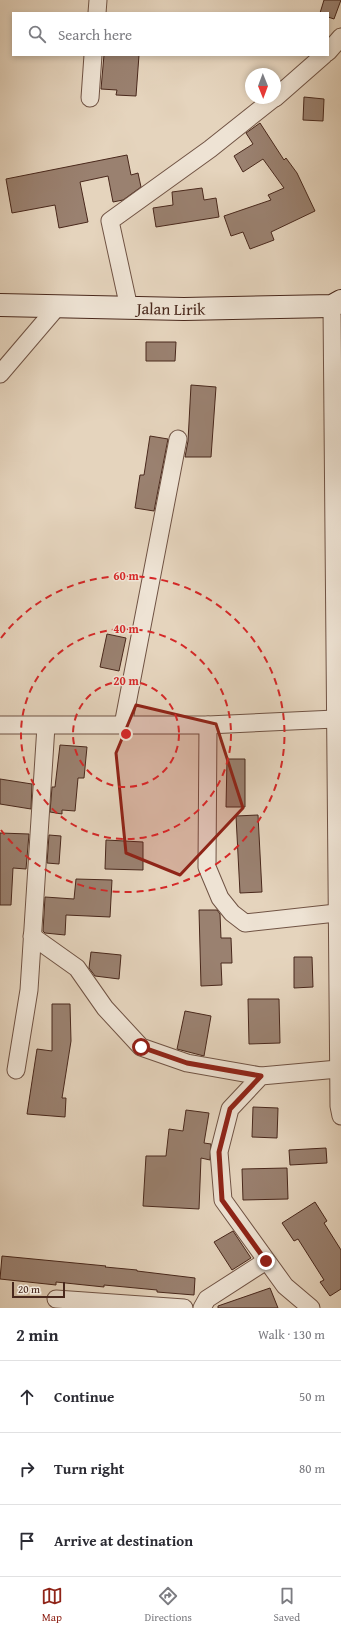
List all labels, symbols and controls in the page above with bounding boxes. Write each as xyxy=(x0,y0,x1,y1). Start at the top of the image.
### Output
search box xyxy=(12,12,329,56)
icon: search xyxy=(26,23,48,45)
text: Search here xyxy=(58,24,132,45)
north arrow xyxy=(245,68,281,104)
street label: Jalan Lirik xyxy=(134,296,206,321)
text: 60 m xyxy=(113,567,139,584)
text: 40 m xyxy=(113,620,139,637)
text: 20 m xyxy=(113,672,139,689)
centre of rings xyxy=(119,727,133,741)
route start xyxy=(132,1038,150,1056)
route end xyxy=(257,1252,275,1270)
scale bar xyxy=(12,1280,65,1299)
text: 20 m xyxy=(18,1281,40,1297)
text: 2 min xyxy=(16,1322,58,1347)
text: Walk · 130 m xyxy=(258,1325,325,1344)
icon: ahead xyxy=(16,1386,38,1408)
text: Continue xyxy=(54,1386,115,1407)
text: 50 m xyxy=(299,1387,325,1406)
icon: right xyxy=(16,1458,38,1480)
text: Turn right xyxy=(54,1458,125,1479)
text: 80 m xyxy=(299,1459,325,1478)
icon: arrive xyxy=(16,1530,38,1552)
text: Arrive at destination xyxy=(54,1530,193,1551)
tab: Map xyxy=(41,1585,63,1625)
tab: Directions xyxy=(145,1585,192,1625)
tab: Saved xyxy=(273,1585,300,1625)

